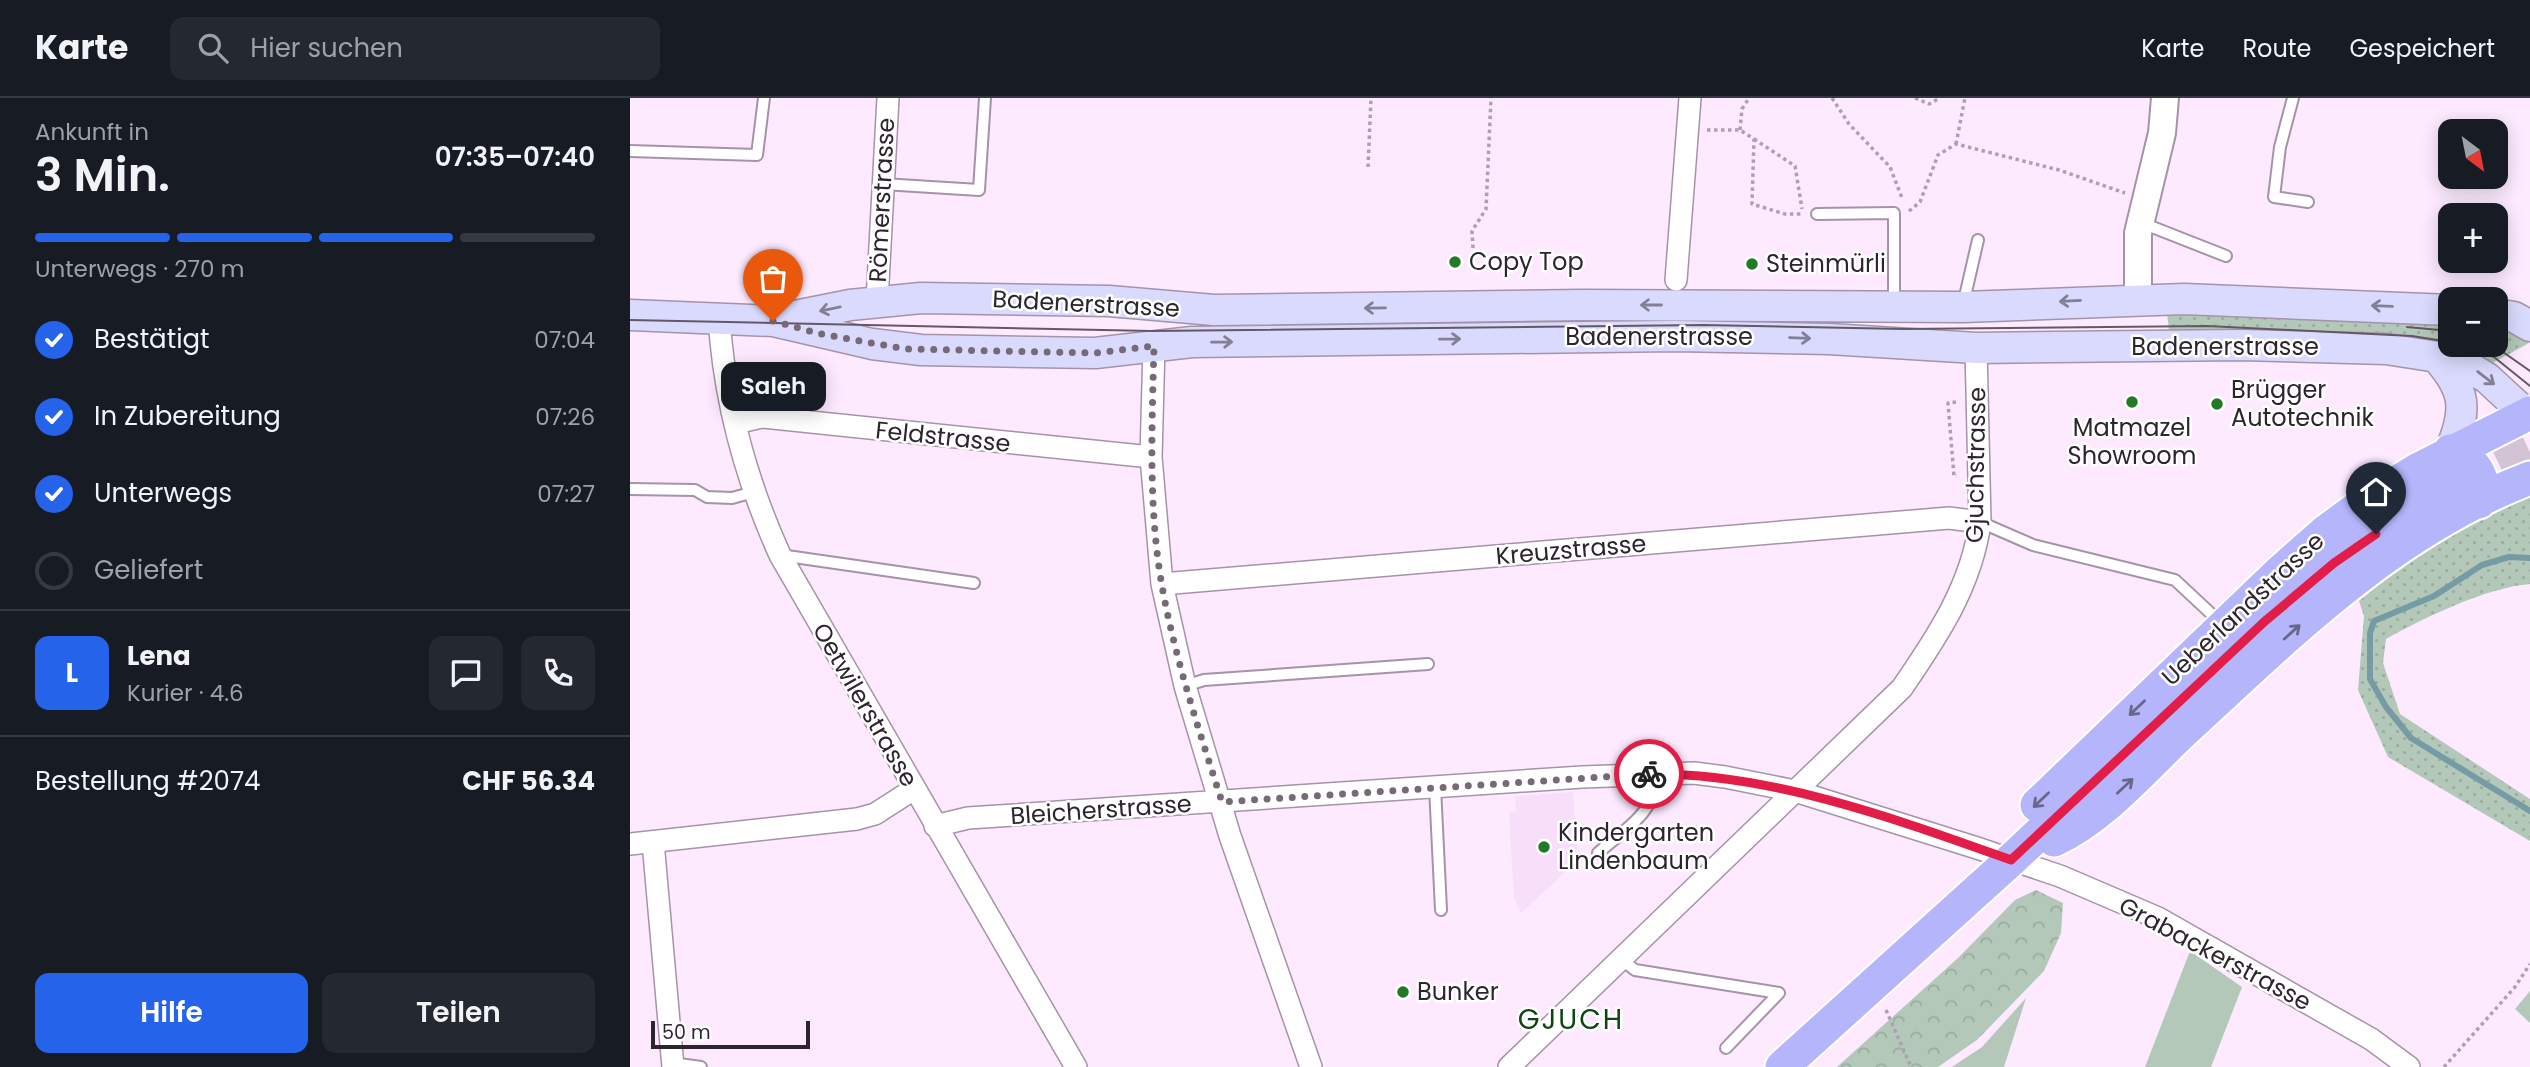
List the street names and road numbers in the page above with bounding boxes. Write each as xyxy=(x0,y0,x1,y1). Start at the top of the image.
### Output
street label: Römerstrasse xyxy=(861,117,902,283)
street label: Badenerstrasse xyxy=(991,282,1181,325)
street label: Badenerstrasse xyxy=(1565,320,1753,353)
street label: Badenerstrasse xyxy=(2131,330,2319,363)
street label: Gjuchstrasse xyxy=(1958,387,1993,543)
street label: Feldstrasse xyxy=(874,413,1012,460)
street label: Ueberlandstrasse xyxy=(2154,525,2331,693)
street label: Kreuzstrasse xyxy=(1494,526,1648,573)
street label: Oetwilerstrasse xyxy=(805,617,926,793)
street label: Bleicherstrasse xyxy=(1009,787,1193,832)
street label: Grabackerstrasse xyxy=(2113,889,2317,1018)

